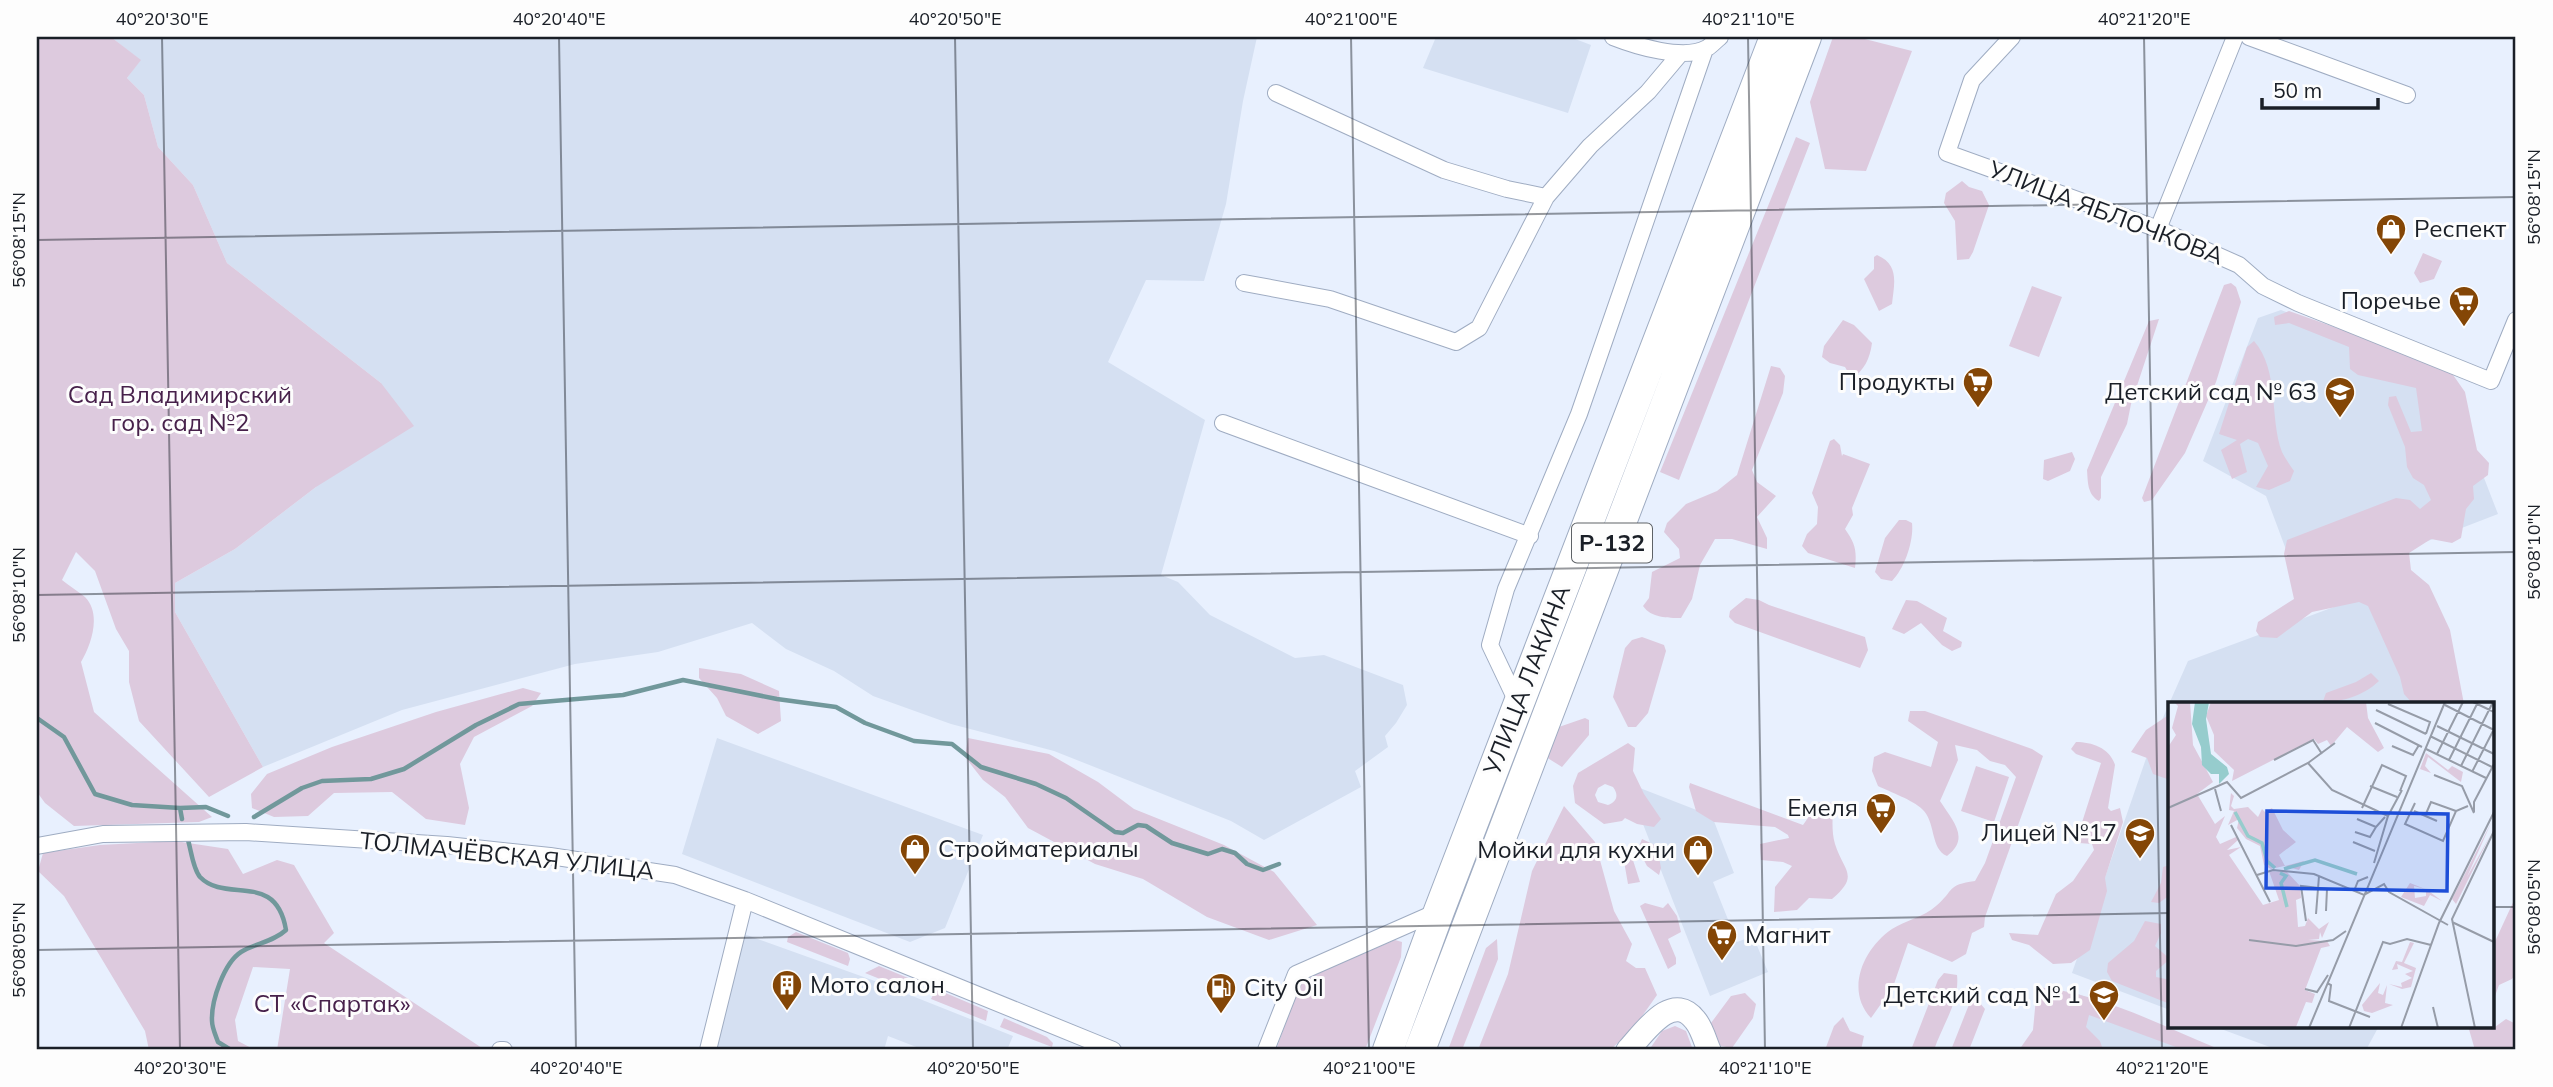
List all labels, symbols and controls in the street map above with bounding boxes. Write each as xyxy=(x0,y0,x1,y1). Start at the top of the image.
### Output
text: 40°20'30"E xyxy=(115,7,209,30)
text: 40°20'40"E xyxy=(512,7,606,30)
text: 40°20'50"E xyxy=(908,7,1002,30)
text: 40°21'00"E xyxy=(1304,7,1398,30)
text: 40°21'10"E xyxy=(1701,7,1795,30)
text: 40°21'20"E xyxy=(2097,7,2191,30)
scale bar xyxy=(2262,66,2378,110)
text: 50 m xyxy=(2273,77,2322,103)
text: 56°08'15"N xyxy=(2522,149,2545,245)
street label: УЛИЦА ЯБЛОЧКОВА xyxy=(1984,153,2228,271)
text: 56°08'15"N xyxy=(7,192,30,288)
shop icon: Респект xyxy=(2374,212,2408,256)
place label: Респект xyxy=(2414,213,2506,243)
supermarket icon: Поречье xyxy=(2447,284,2481,328)
place label: Поречье xyxy=(2341,285,2441,315)
supermarket icon: Продукты xyxy=(1961,365,1995,409)
place label: Продукты xyxy=(1839,366,1955,396)
school or university icon: Детский сад № 63 xyxy=(2323,375,2357,419)
place label: Детский сад № 63 xyxy=(2105,376,2317,406)
park label: Сад Владимирский гор. сад №2 xyxy=(68,379,292,437)
text: 56°08'10"N xyxy=(2522,504,2545,600)
road number: Р-132 xyxy=(1572,524,1652,562)
text: 56°08'10"N xyxy=(7,547,30,643)
street label: УЛИЦА ЛАКИНА xyxy=(1476,580,1576,780)
inset map xyxy=(2168,702,2494,1028)
supermarket icon: Емеля xyxy=(1864,791,1898,835)
place label: Емеля xyxy=(1787,792,1858,822)
school or university icon: Лицей №17 xyxy=(2123,816,2157,860)
place label: Лицей №17 xyxy=(1981,817,2117,847)
street label: ТОЛМАЧЁВСКАЯ УЛИЦА xyxy=(358,825,656,885)
shop icon: Стройматериалы xyxy=(898,832,932,876)
place label: Стройматериалы xyxy=(938,833,1139,863)
shop icon: Мойки для кухни xyxy=(1681,833,1715,877)
place label: Мойки для кухни xyxy=(1477,834,1675,864)
text: 56°08'05"N xyxy=(2522,859,2545,955)
text: 56°08'05"N xyxy=(7,902,30,998)
supermarket icon: Магнит xyxy=(1705,918,1739,962)
place label: Магнит xyxy=(1745,919,1831,949)
building icon: Мото салон xyxy=(770,968,804,1012)
place label: Мото салон xyxy=(810,969,945,999)
fuel station icon: City Oil xyxy=(1204,971,1238,1015)
place label: City Oil xyxy=(1244,972,1324,1002)
school or university icon: Детский сад № 1 xyxy=(2087,978,2121,1022)
place label: Детский сад № 1 xyxy=(1883,979,2081,1009)
park label: СТ «Спартак» xyxy=(254,988,411,1018)
text: 40°20'30"E xyxy=(133,1056,227,1079)
text: 40°20'40"E xyxy=(529,1056,623,1079)
text: 40°20'50"E xyxy=(926,1056,1020,1079)
text: 40°21'00"E xyxy=(1322,1056,1416,1079)
text: 40°21'10"E xyxy=(1718,1056,1812,1079)
text: 40°21'20"E xyxy=(2115,1056,2209,1079)

